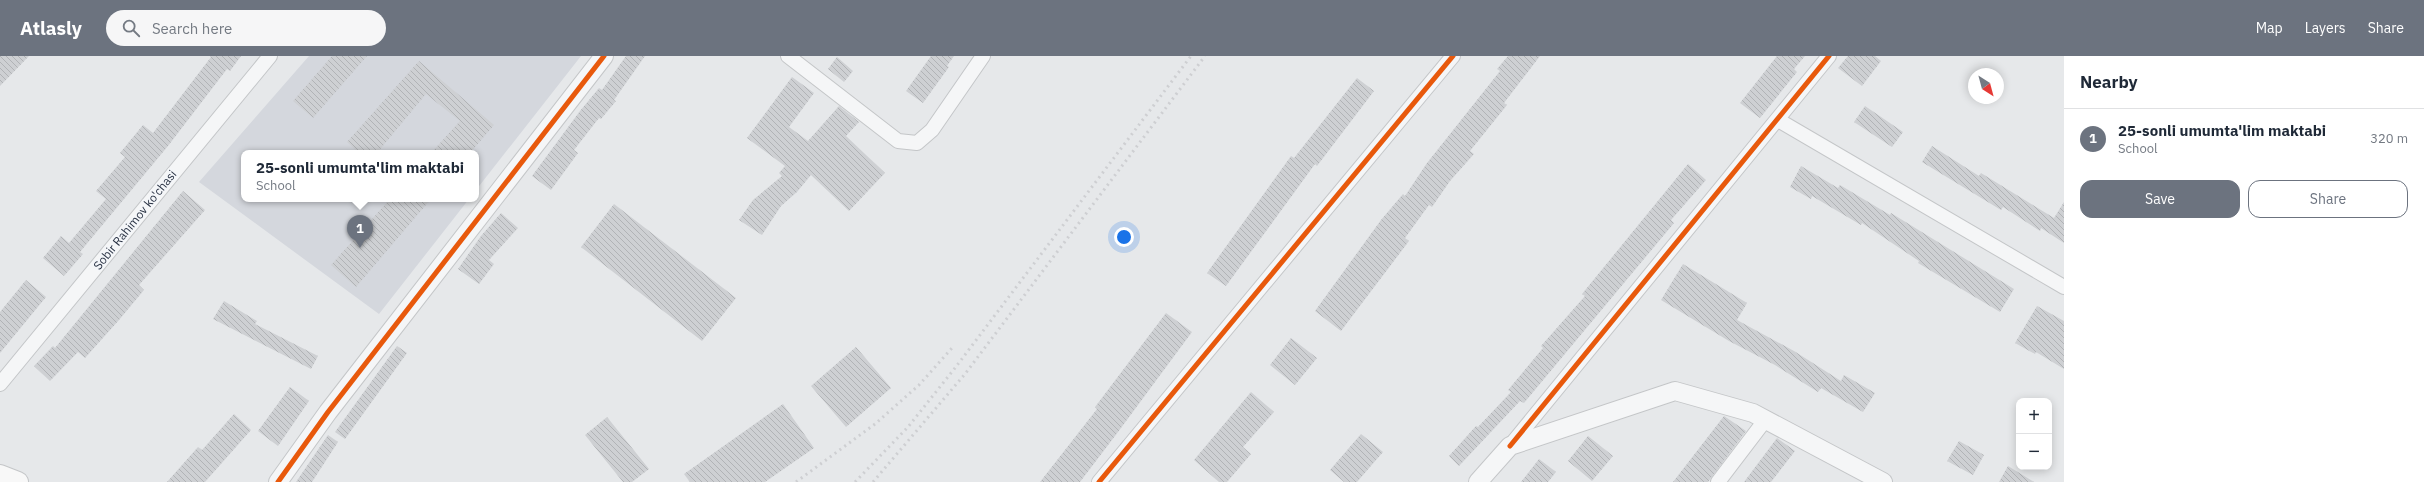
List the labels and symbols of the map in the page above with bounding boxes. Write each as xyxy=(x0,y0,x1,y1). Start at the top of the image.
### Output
north arrow xyxy=(1968,68,2004,104)
street label: Sobir Rahimov ko'chasi xyxy=(90,167,179,273)
pin: 1 xyxy=(347,215,373,248)
your location xyxy=(1114,227,1134,247)

